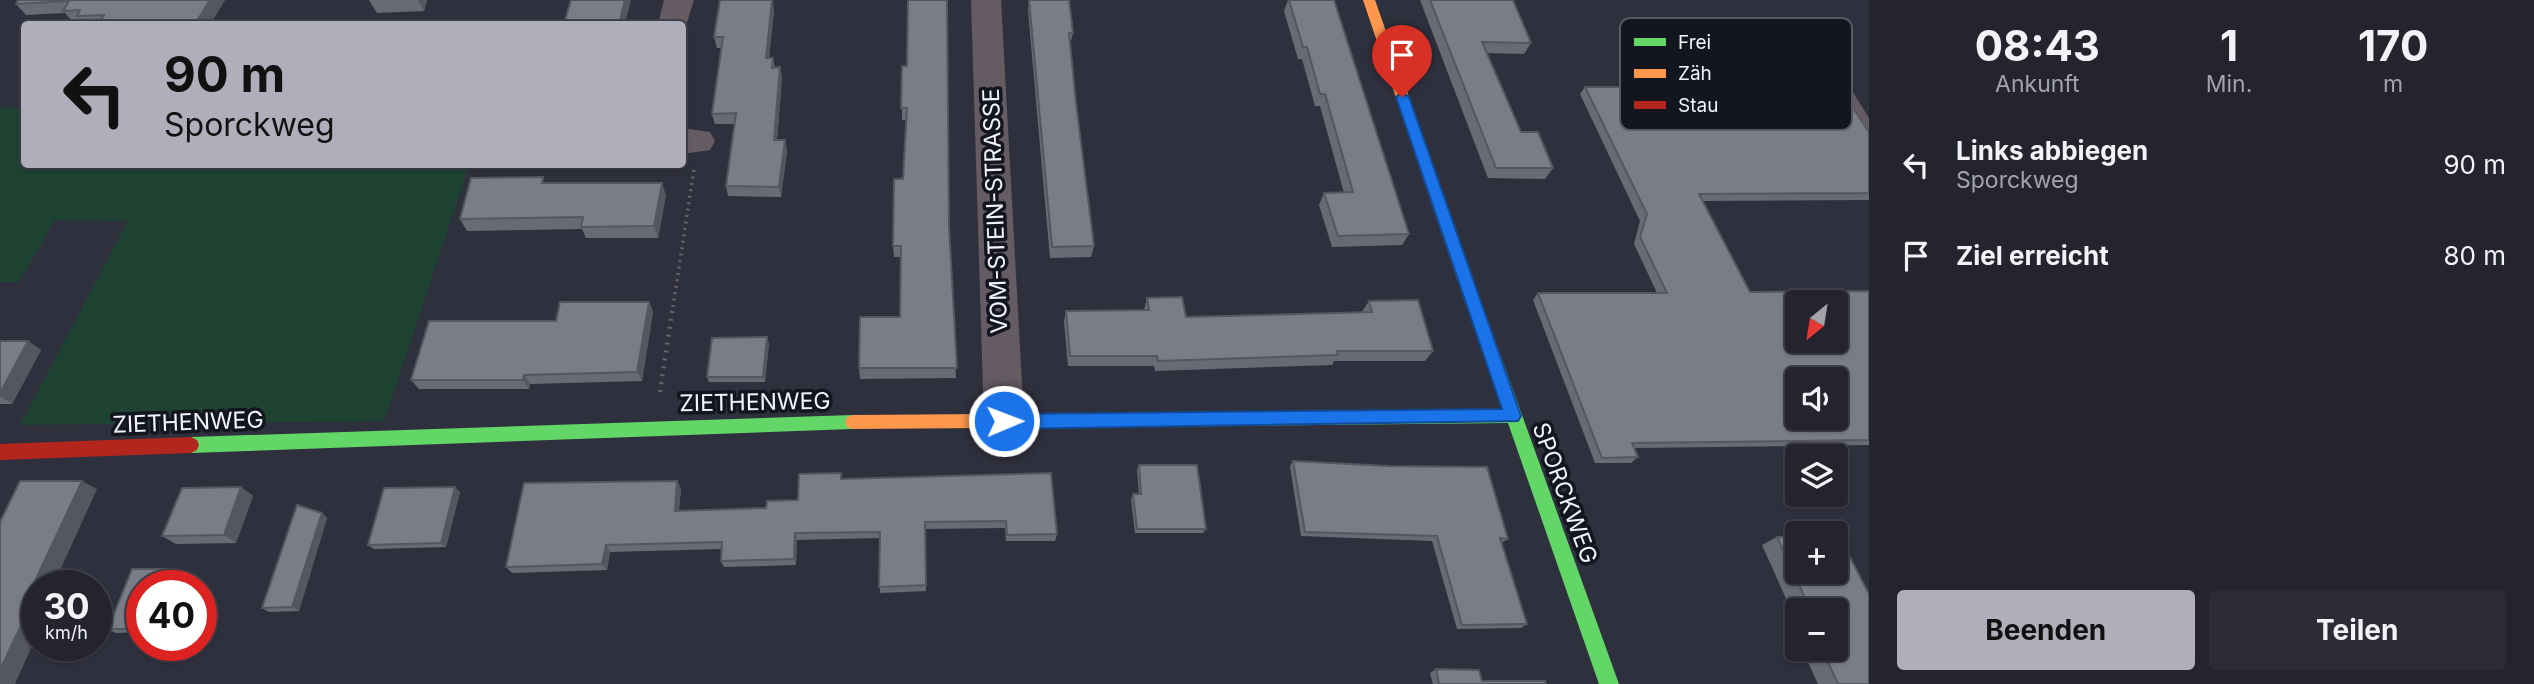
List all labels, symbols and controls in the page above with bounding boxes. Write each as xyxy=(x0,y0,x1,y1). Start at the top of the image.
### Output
legend xyxy=(1620,18,1852,130)
text: 08:43 xyxy=(1975,20,2100,71)
text: 1 xyxy=(2220,20,2238,71)
text: 170 xyxy=(2358,20,2428,71)
pin xyxy=(1372,25,1432,97)
text: Frei xyxy=(1678,31,1711,54)
icon: arrive xyxy=(1383,36,1421,74)
text: 90 m xyxy=(164,45,285,104)
icon: left xyxy=(49,49,140,140)
text: Zäh xyxy=(1678,62,1712,85)
text: Ankunft xyxy=(1995,70,2080,98)
text: Min. xyxy=(2206,70,2252,98)
text: m xyxy=(2383,70,2403,98)
street label: VOM-STEIN-STRASSE xyxy=(977,88,1013,334)
text: Stau xyxy=(1678,94,1718,117)
text: Sporckweg xyxy=(164,105,335,144)
text: Links abbiegen xyxy=(1956,135,2148,166)
icon: left xyxy=(1897,146,1935,184)
text: 90 m xyxy=(2443,149,2506,180)
text: Sporckweg xyxy=(1956,166,2079,194)
icon: arrive xyxy=(1897,237,1935,275)
text: Ziel erreicht xyxy=(1956,240,2109,271)
text: 80 m xyxy=(2443,240,2506,271)
north arrow xyxy=(1785,290,1848,354)
map controls xyxy=(1785,290,1848,661)
button: sound xyxy=(1785,367,1848,430)
position arrow xyxy=(967,384,1041,458)
street label: ZIETHENWEG xyxy=(679,387,831,417)
street label: ZIETHENWEG xyxy=(112,405,264,439)
street label: SPORCKWEG xyxy=(1527,419,1603,567)
button: layers xyxy=(1785,444,1848,507)
button: + xyxy=(1785,521,1848,584)
speed limit sign: 40 xyxy=(126,570,217,661)
text: 30 xyxy=(43,585,90,627)
button: Beenden xyxy=(1897,590,2195,670)
button: Teilen xyxy=(2209,590,2506,670)
button: − xyxy=(1785,598,1848,661)
text: km/h xyxy=(45,622,88,643)

